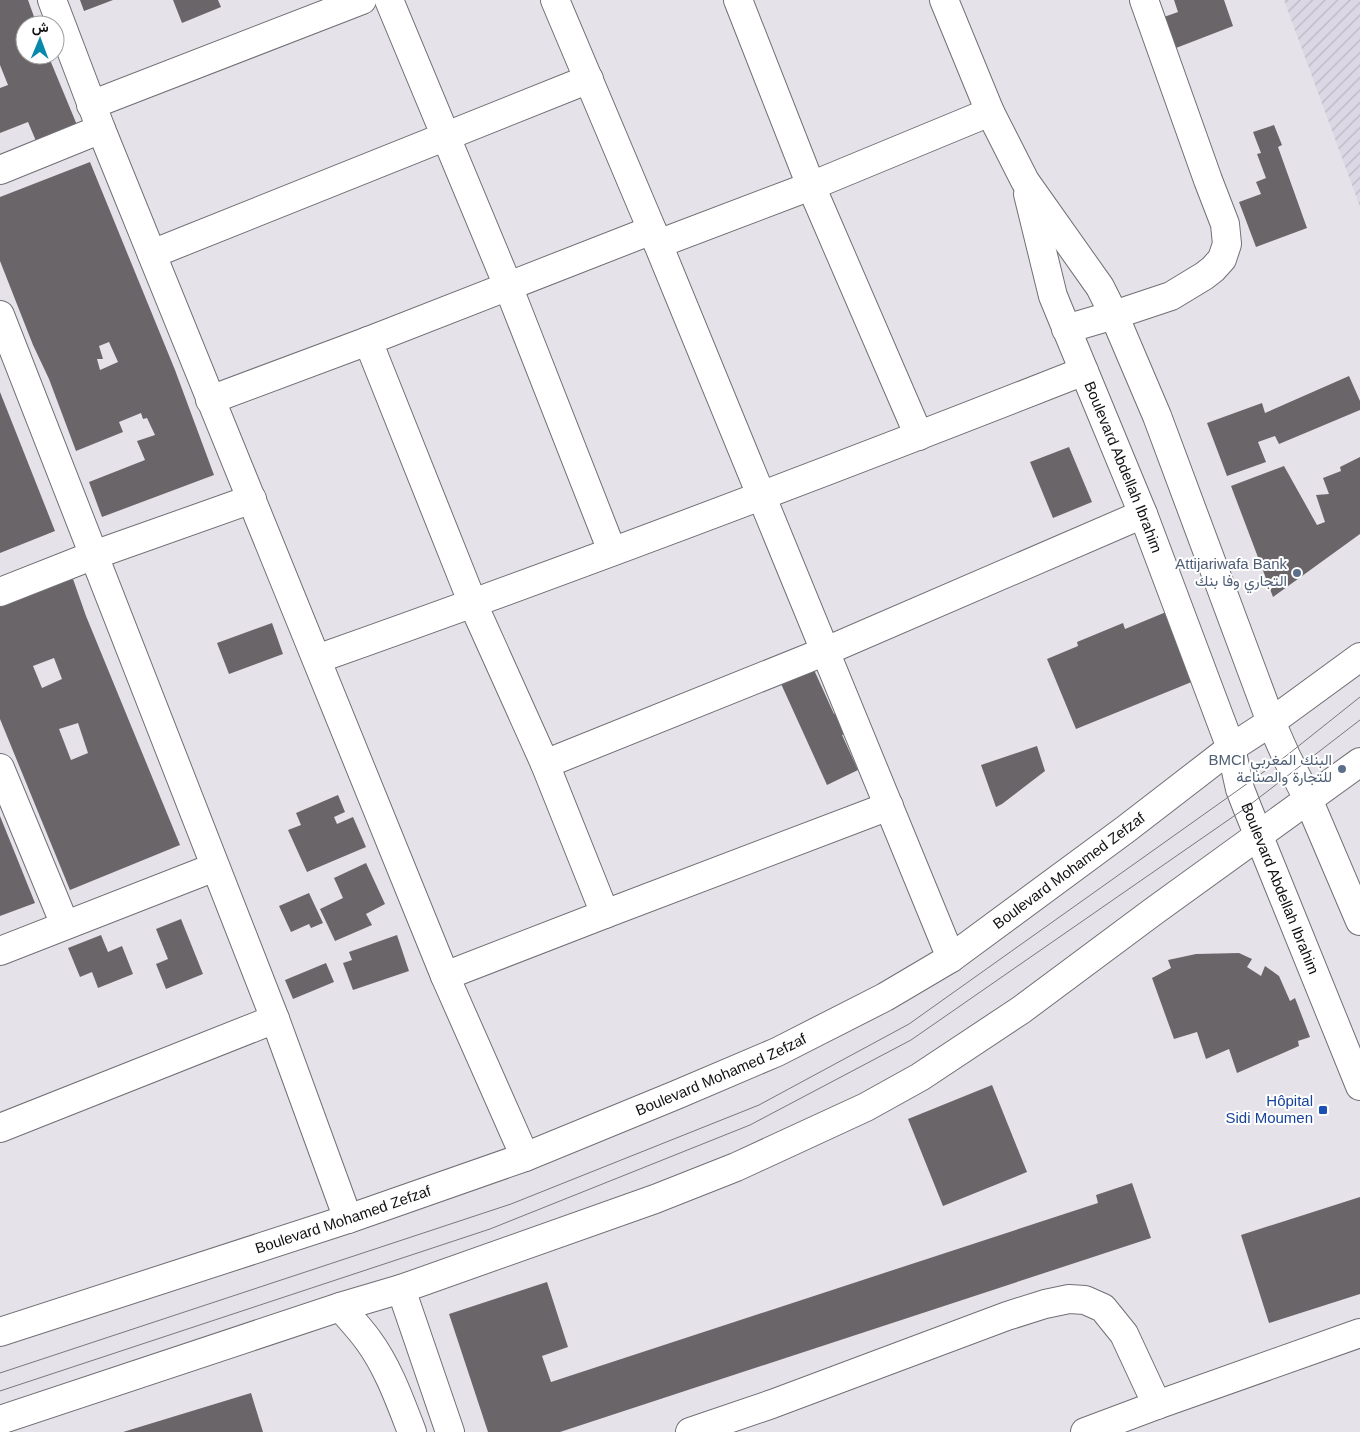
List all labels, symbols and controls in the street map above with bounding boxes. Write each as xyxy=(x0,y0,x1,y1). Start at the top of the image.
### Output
north arrow xyxy=(15,15,65,65)
text: ش xyxy=(32,19,49,36)
street label: Boulevard Abdellah Ibrahim xyxy=(1081,379,1166,555)
place label: Attijariwafa Bank التجاري وفا بنك xyxy=(1175,555,1287,594)
marker: Attijariwafa Bank التجاري وفا بنك xyxy=(1291,567,1303,579)
place label: BMCI البنك المغربي للتجارة والصناعة xyxy=(1209,751,1332,786)
marker: BMCI البنك المغربي للتجارة والصناعة xyxy=(1336,763,1348,775)
street label: Boulevard Abdellah Ibrahim xyxy=(1238,800,1323,976)
street label: Boulevard Mohamed Zefzaf xyxy=(990,808,1149,932)
street label: Boulevard Mohamed Zefzaf xyxy=(633,1029,810,1119)
place label: Hôpital Sidi Moumen xyxy=(1225,1092,1313,1126)
marker: Hôpital Sidi Moumen xyxy=(1317,1104,1329,1116)
street label: Boulevard Mohamed Zefzaf xyxy=(253,1181,434,1257)

